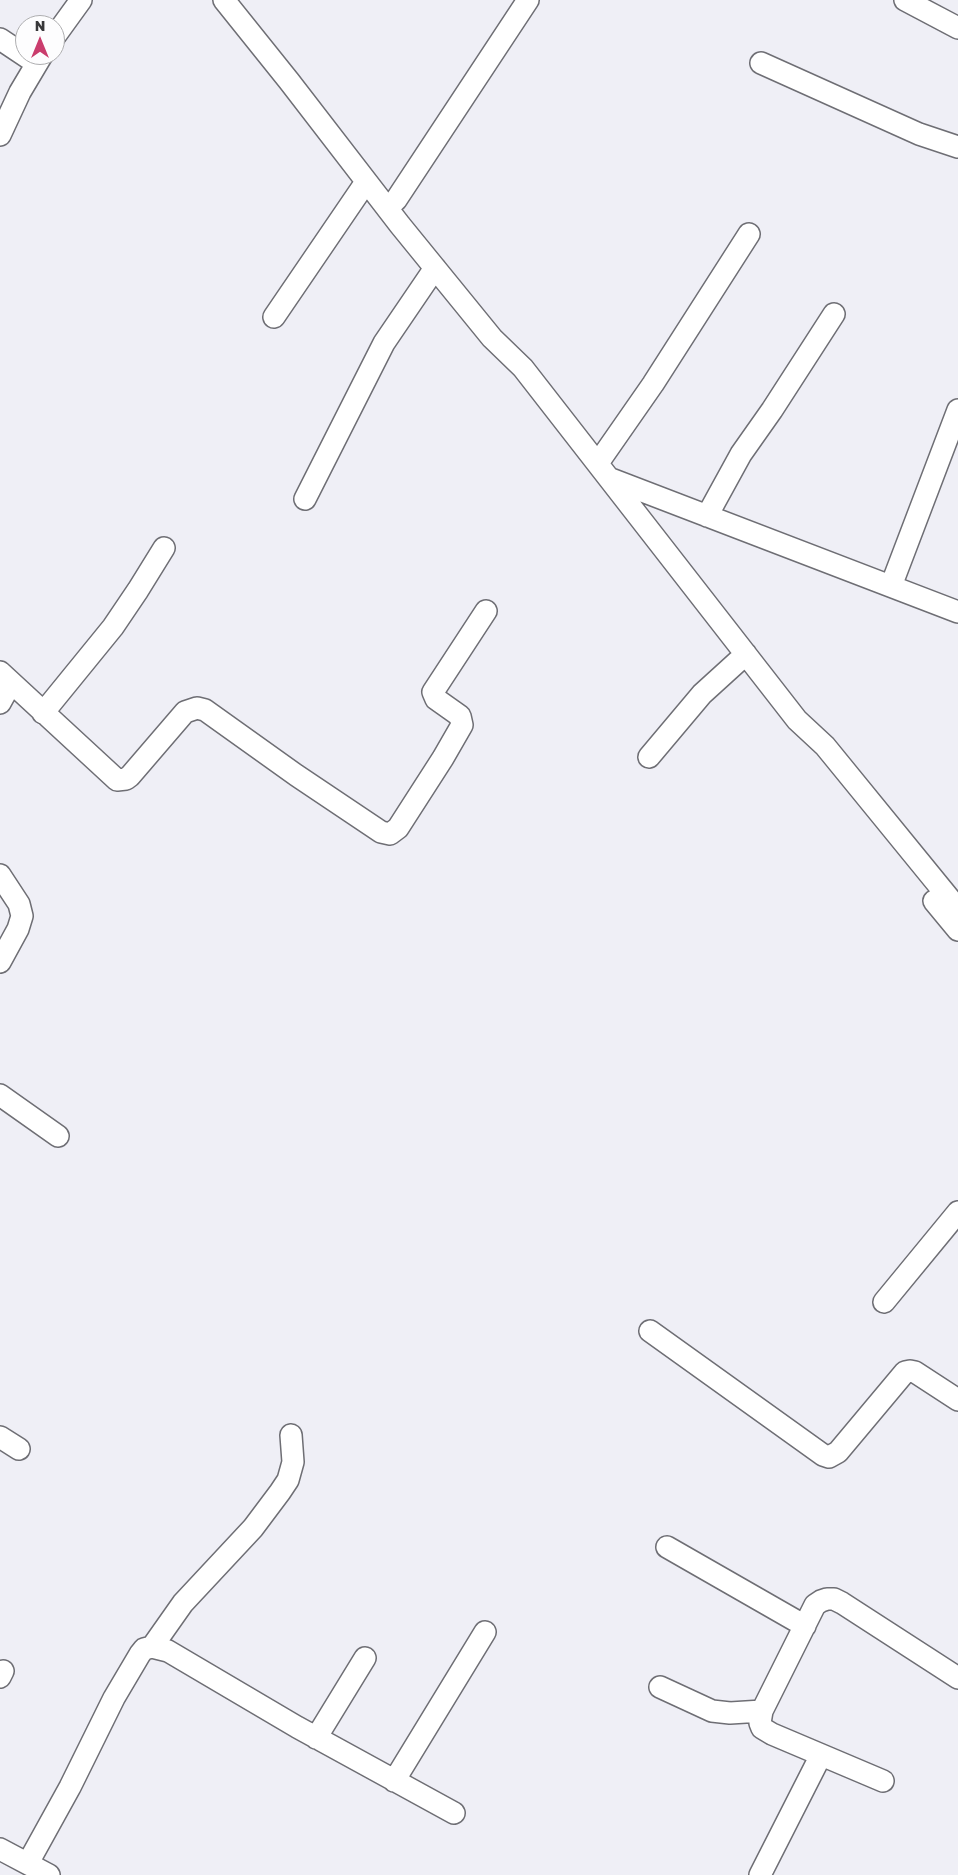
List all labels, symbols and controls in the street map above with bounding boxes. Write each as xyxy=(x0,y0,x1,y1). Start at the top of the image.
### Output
north arrow xyxy=(15,15,65,65)
text: N xyxy=(35,17,45,34)

